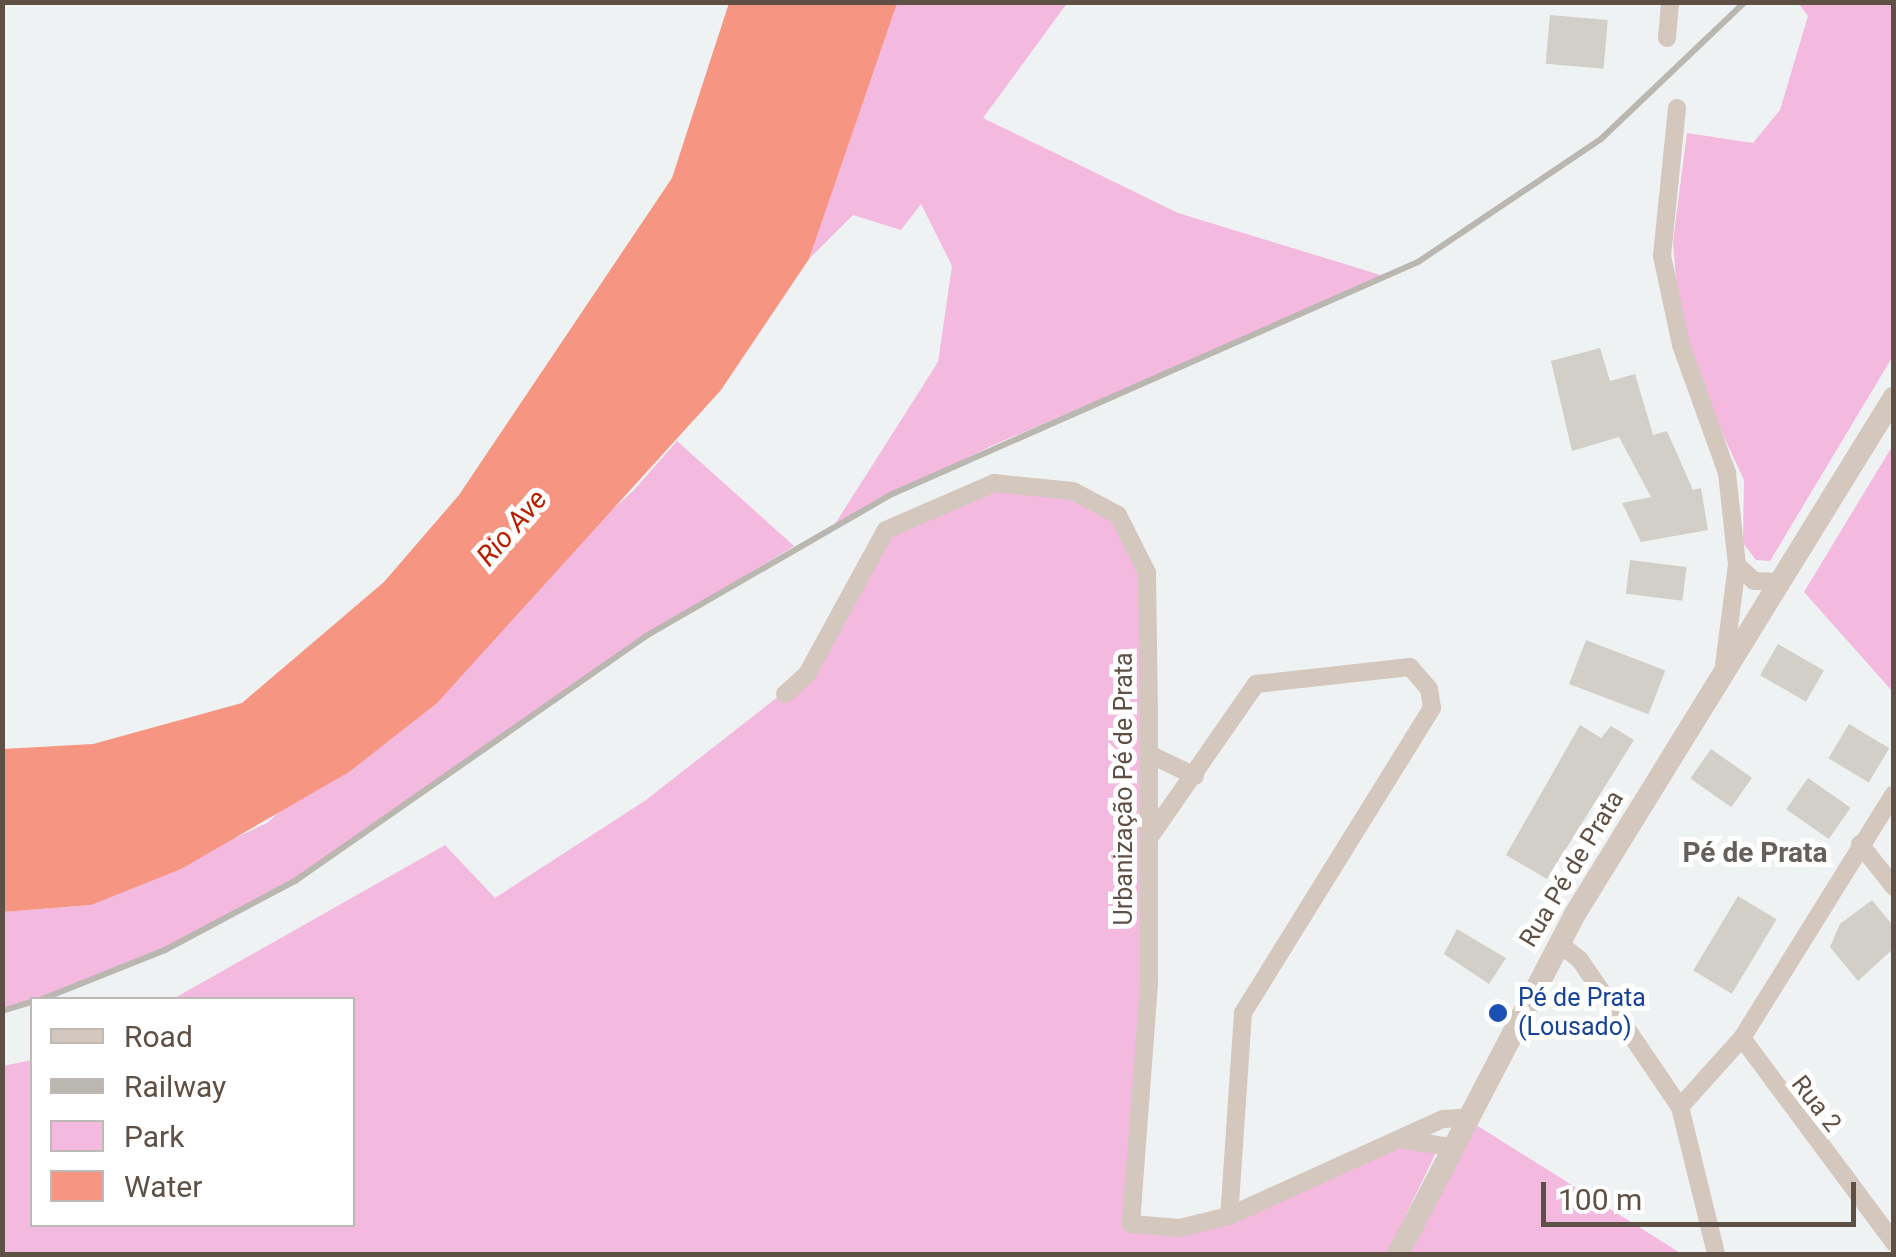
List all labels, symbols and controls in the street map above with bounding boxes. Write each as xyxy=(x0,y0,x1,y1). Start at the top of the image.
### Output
water label: Rio Ave xyxy=(470,483,554,573)
street label: Urbanização Pé de Prata xyxy=(1109,652,1139,926)
street label: Rua Pé de Prata xyxy=(1514,786,1630,952)
district label: Pé de Prata xyxy=(1682,836,1828,870)
place label: Pé de Prata (Lousado) xyxy=(1518,984,1646,1043)
legend xyxy=(30,997,355,1227)
marker: Pé de Prata (Lousado) xyxy=(1487,1002,1509,1024)
text: Road xyxy=(124,1019,193,1054)
text: Railway xyxy=(124,1069,226,1104)
street label: Rua 2 xyxy=(1785,1070,1847,1138)
text: Park xyxy=(124,1119,184,1154)
scale bar xyxy=(1546,1162,1861,1224)
text: Water xyxy=(124,1169,202,1204)
text: 100 m xyxy=(1558,1182,1642,1217)

